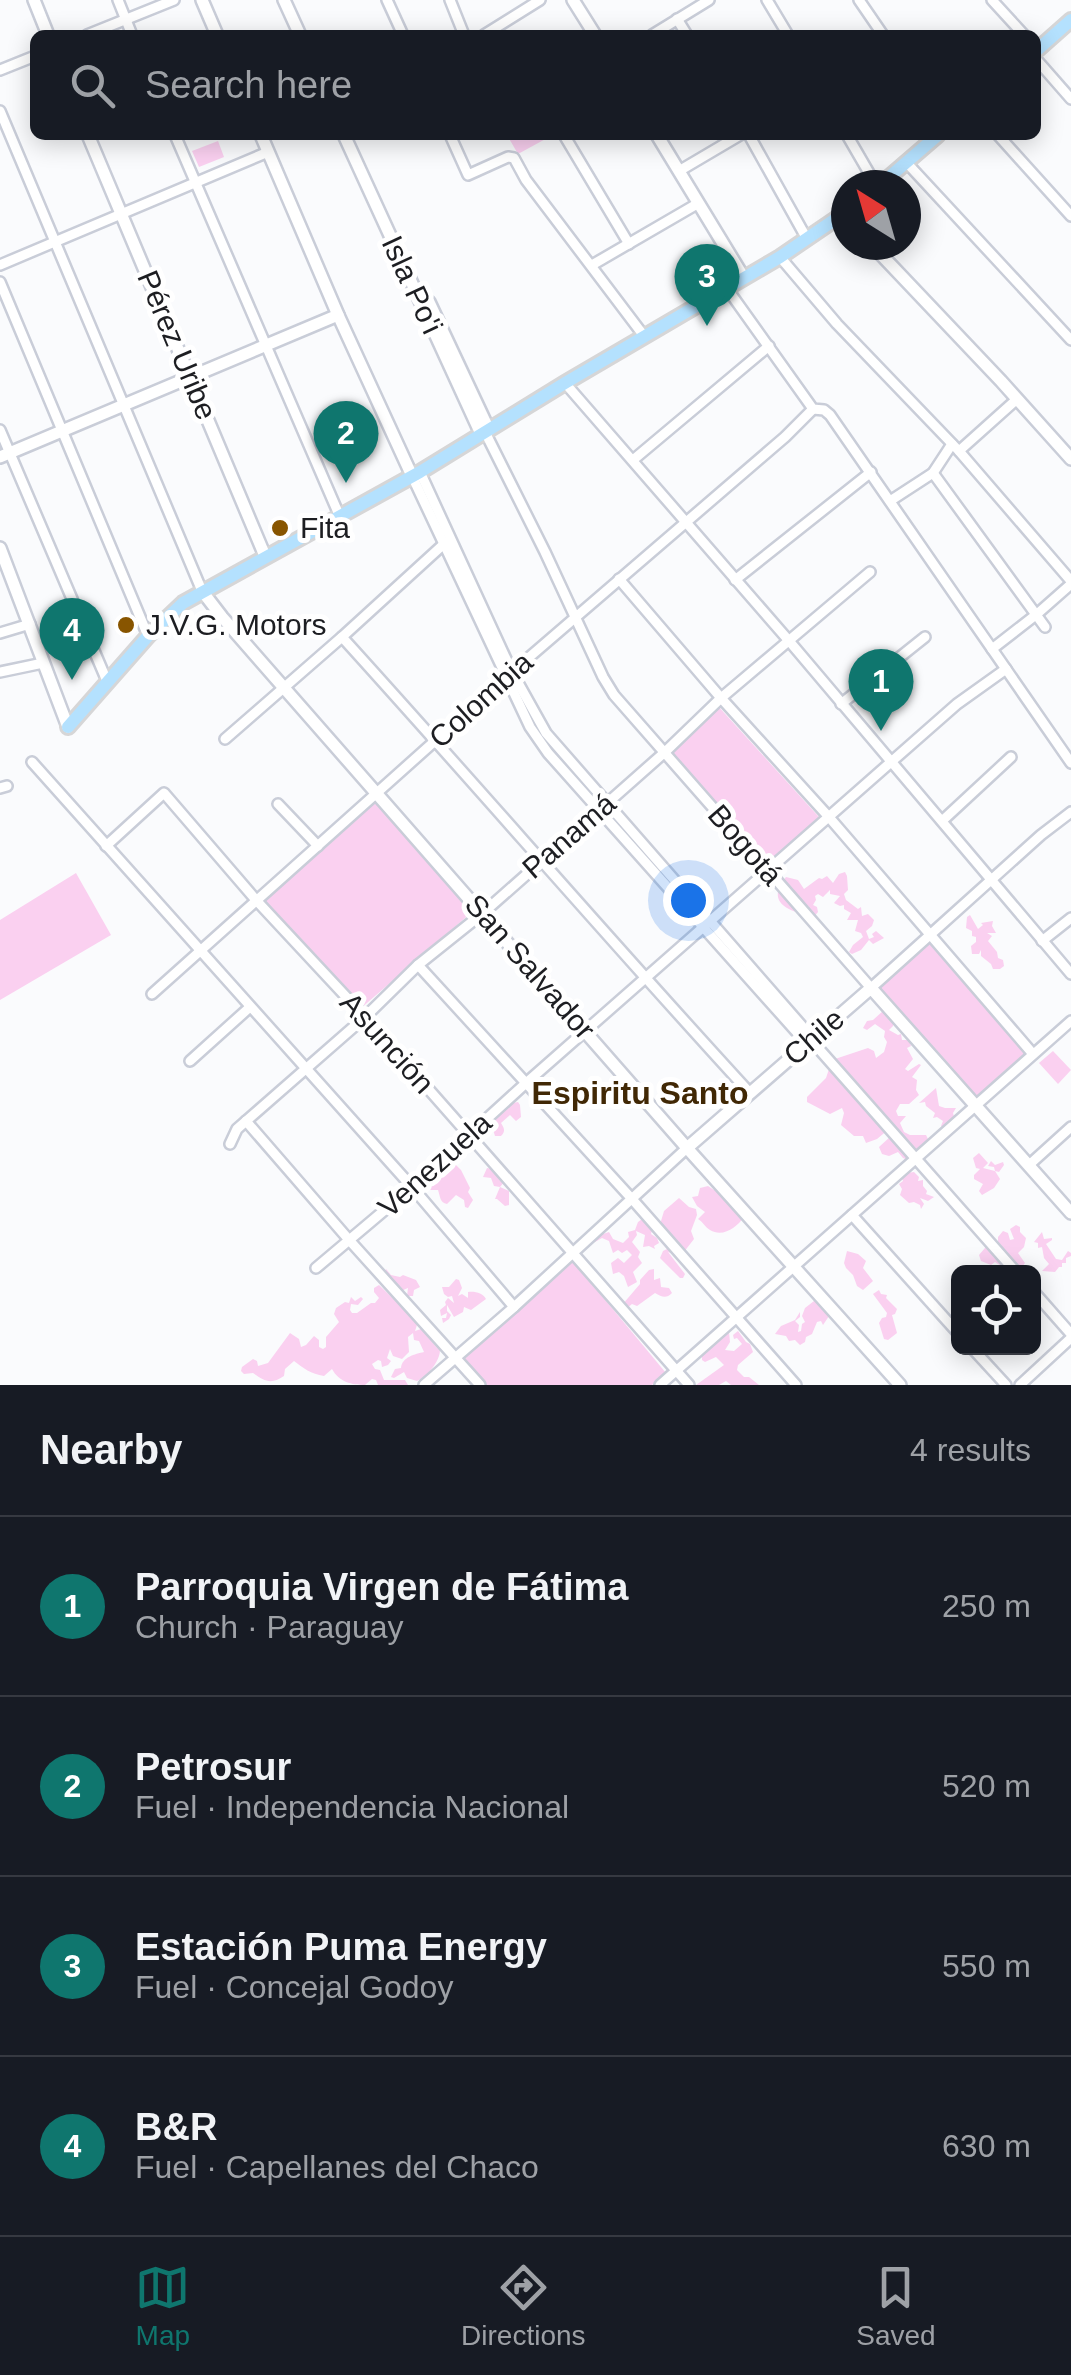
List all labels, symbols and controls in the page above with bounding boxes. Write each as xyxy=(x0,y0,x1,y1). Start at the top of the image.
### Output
search box xyxy=(30,30,1041,140)
icon: search xyxy=(65,58,120,113)
text: Search here xyxy=(145,64,352,106)
north arrow xyxy=(831,170,921,260)
street label: Isla Po'i xyxy=(375,231,449,339)
pin: 3 xyxy=(674,244,740,326)
street label: Pérez Uribe xyxy=(131,265,224,424)
pin: 2 xyxy=(314,400,378,483)
place label: Fita xyxy=(300,511,350,544)
marker: Fita xyxy=(269,517,291,539)
pin: 4 xyxy=(40,598,104,680)
place label: J.V.G. Motors xyxy=(146,608,327,641)
marker: J.V.G. Motors xyxy=(115,614,137,636)
street label: Colombia xyxy=(423,645,539,754)
pin: 1 xyxy=(848,648,914,731)
street label: Panamá xyxy=(516,786,622,885)
street label: Bogotá xyxy=(702,798,789,892)
your location xyxy=(663,875,714,926)
street label: San Salvador xyxy=(459,888,602,1045)
street label: Asunción xyxy=(334,986,441,1100)
street label: Chile xyxy=(777,1002,850,1072)
district label: Espiritu Santo xyxy=(532,1075,748,1111)
street label: Venezuela xyxy=(372,1105,498,1224)
map controls xyxy=(951,1265,1041,1355)
button: locate xyxy=(951,1265,1041,1355)
text: Nearby xyxy=(40,1426,182,1473)
text: 4 results xyxy=(910,1432,1031,1468)
text: Parroquia Virgen de Fátima xyxy=(135,1566,628,1608)
text: 1 xyxy=(64,1588,81,1624)
text: 250 m xyxy=(942,1588,1031,1624)
text: Church · Paraguay xyxy=(135,1609,404,1645)
text: Petrosur xyxy=(135,1746,291,1788)
text: 2 xyxy=(64,1768,81,1804)
text: 520 m xyxy=(942,1768,1031,1804)
text: Fuel · Independencia Nacional xyxy=(135,1789,569,1825)
text: Estación Puma Energy xyxy=(135,1926,547,1968)
text: 3 xyxy=(64,1948,81,1984)
text: 550 m xyxy=(942,1948,1031,1984)
text: Fuel · Concejal Godoy xyxy=(135,1969,453,2005)
text: B&R xyxy=(135,2106,217,2148)
text: 4 xyxy=(64,2128,81,2164)
text: 630 m xyxy=(942,2128,1031,2164)
text: Fuel · Capellanes del Chaco xyxy=(135,2149,539,2185)
tab: Map xyxy=(135,2260,190,2352)
tab: Directions xyxy=(461,2260,586,2352)
tab: Saved xyxy=(856,2260,936,2352)

